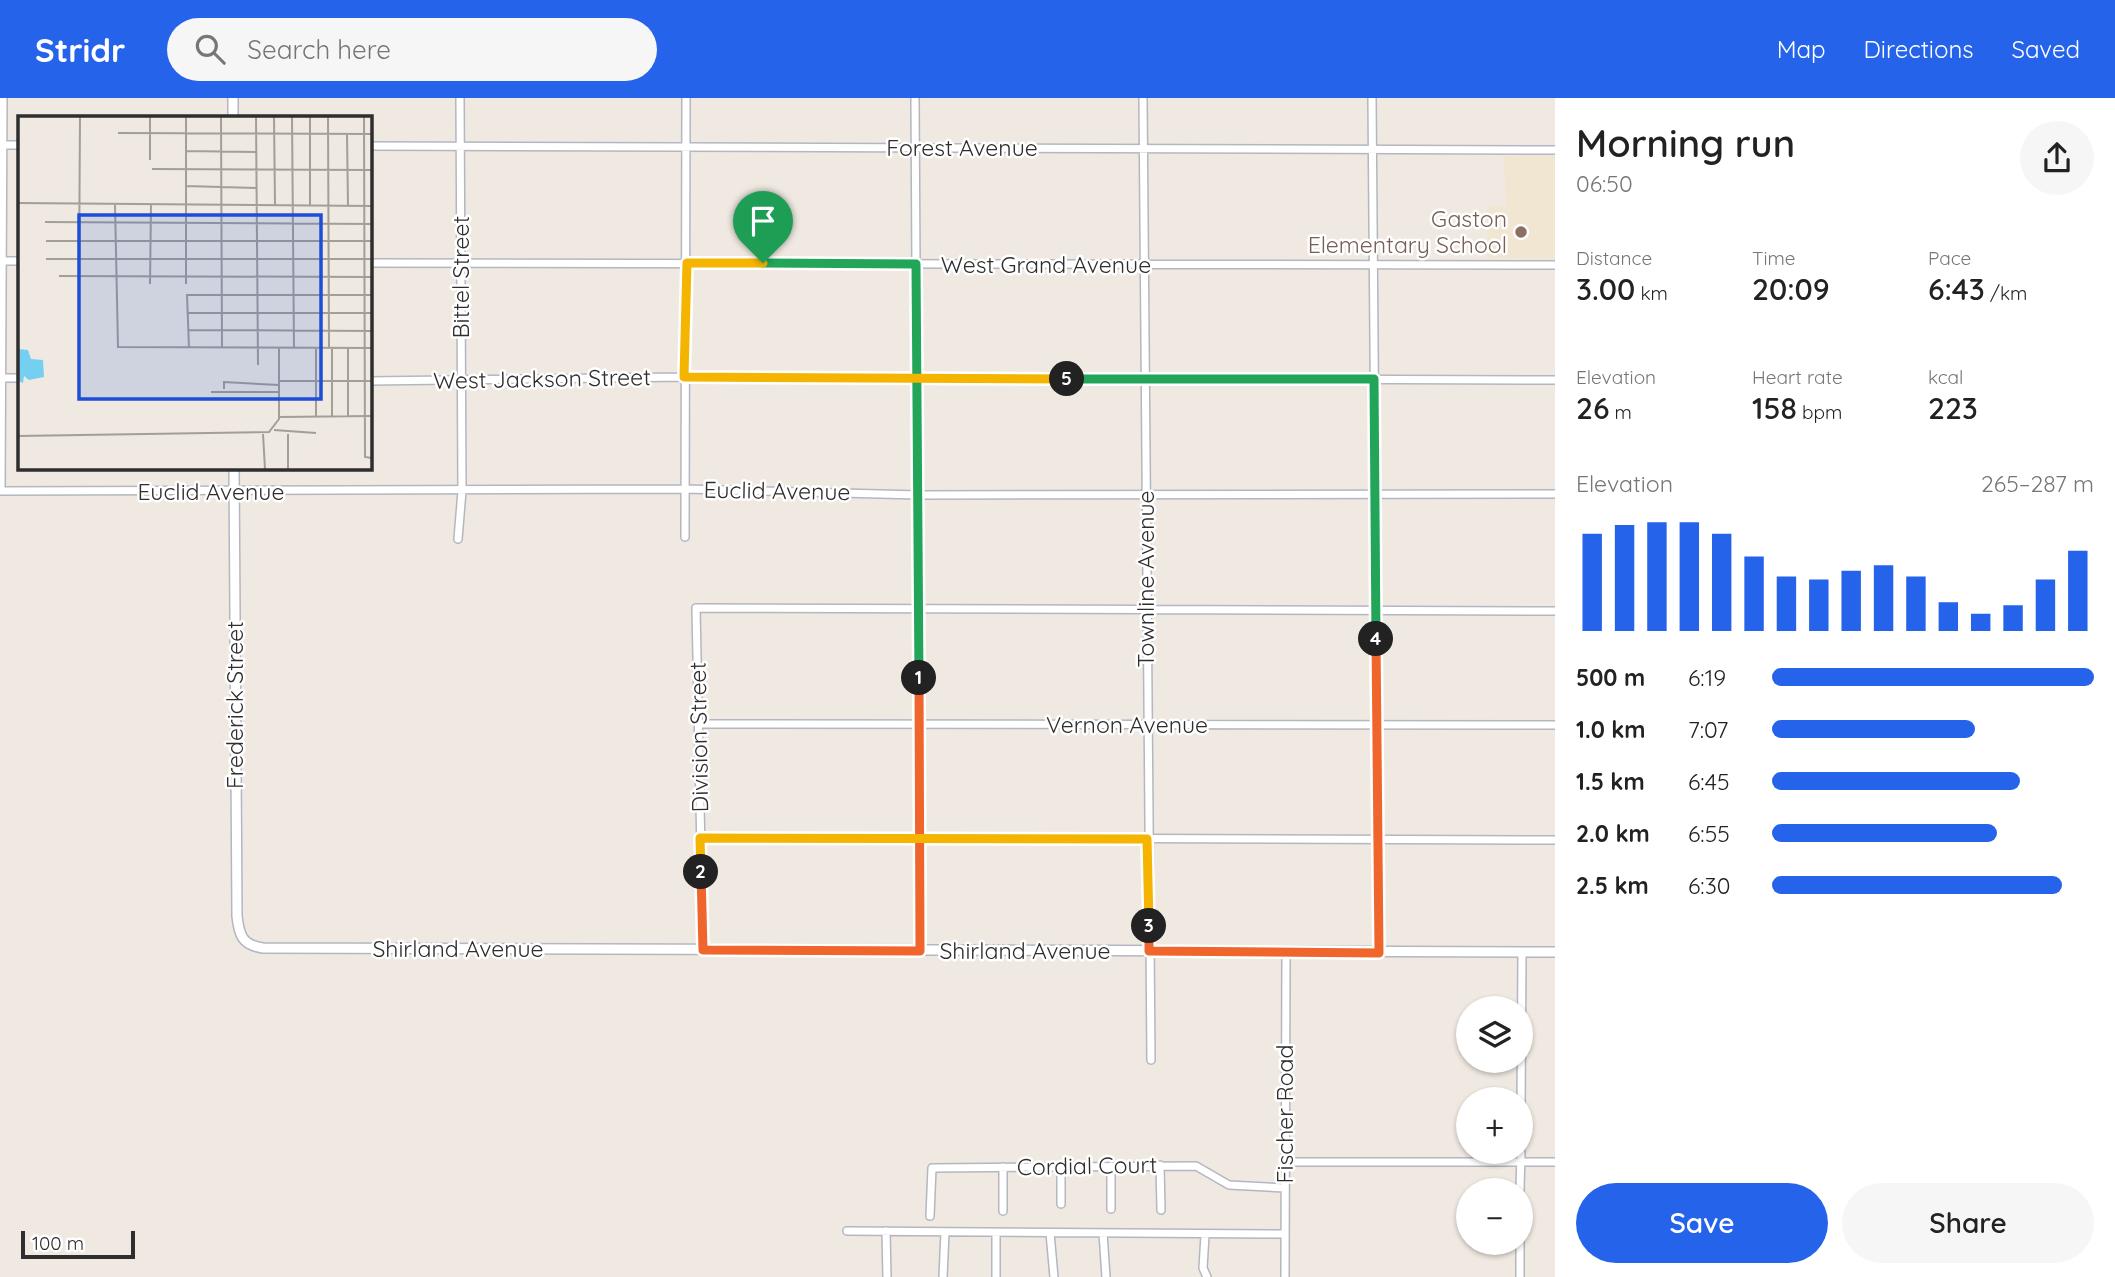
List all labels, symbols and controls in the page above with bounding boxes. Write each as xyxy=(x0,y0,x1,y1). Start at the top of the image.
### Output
search box xyxy=(167,18,657,81)
text: Stridr xyxy=(35,29,125,70)
icon: search xyxy=(191,30,229,68)
text: Search here xyxy=(247,33,391,66)
text: Map xyxy=(1777,34,1826,64)
text: Directions xyxy=(1864,34,1974,64)
text: Saved xyxy=(2012,34,2080,64)
inset map xyxy=(18,116,371,469)
text: Morning run xyxy=(1576,119,1795,167)
button: share xyxy=(2020,121,2094,195)
street label: Forest Avenue xyxy=(886,133,1038,162)
text: 06:50 xyxy=(1576,169,1633,198)
pin xyxy=(733,191,793,263)
icon: arrive xyxy=(744,202,782,240)
place label: Gaston Elementary School xyxy=(1308,204,1507,259)
street label: Bittel Street xyxy=(446,215,475,338)
marker: Gaston Elementary School xyxy=(1513,224,1529,240)
text: Distance xyxy=(1576,246,1652,270)
text: Time xyxy=(1752,246,1796,270)
text: Pace xyxy=(1928,246,1971,270)
street label: West Grand Avenue xyxy=(941,250,1151,279)
text: 3.00 xyxy=(1576,270,1635,308)
text: 20:09 xyxy=(1752,270,1830,308)
text: 6:43 xyxy=(1928,270,1985,308)
text: km xyxy=(1635,281,1668,305)
text: /km xyxy=(1985,281,2027,305)
street label: West Jackson Street xyxy=(433,362,651,395)
pin: 5 xyxy=(1050,362,1084,396)
text: Elevation xyxy=(1576,365,1656,389)
text: Heart rate xyxy=(1752,365,1843,389)
text: kcal xyxy=(1928,365,1963,389)
text: 5 xyxy=(1061,366,1072,390)
text: 26 xyxy=(1576,389,1609,427)
text: 158 xyxy=(1752,389,1797,427)
text: 223 xyxy=(1928,389,1978,427)
text: m xyxy=(1609,400,1632,424)
text: bpm xyxy=(1797,400,1842,424)
text: Elevation xyxy=(1576,469,1673,498)
text: 265–287 m xyxy=(1981,469,2094,498)
street label: Euclid Avenue xyxy=(703,475,851,506)
street label: Euclid Avenue xyxy=(138,477,284,506)
street label: Townline Avenue xyxy=(1131,490,1160,668)
street label: Frederick Street xyxy=(220,621,249,789)
pin: 4 xyxy=(1358,622,1394,656)
text: 4 xyxy=(1370,626,1381,650)
pin: 1 xyxy=(902,660,936,696)
street label: Division Street xyxy=(683,661,714,813)
text: 500 m xyxy=(1576,663,1645,692)
text: 6:19 xyxy=(1688,663,1726,692)
text: 1 xyxy=(915,665,922,689)
street label: Vernon Avenue xyxy=(1046,710,1208,739)
text: 1.0 km xyxy=(1576,715,1646,744)
text: 7:07 xyxy=(1688,715,1728,744)
text: 1.5 km xyxy=(1576,767,1645,796)
text: 6:45 xyxy=(1688,767,1730,796)
text: 2.0 km xyxy=(1576,819,1650,848)
text: 6:55 xyxy=(1688,819,1730,848)
pin: 2 xyxy=(684,854,718,890)
text: 2 xyxy=(695,859,706,883)
text: 2.5 km xyxy=(1576,871,1649,900)
text: 6:30 xyxy=(1688,871,1730,900)
pin: 3 xyxy=(1132,908,1166,944)
text: 3 xyxy=(1143,913,1154,937)
street label: Shirland Avenue xyxy=(372,934,544,963)
street label: Shirland Avenue xyxy=(939,936,1111,965)
map controls xyxy=(1456,996,1533,1255)
button: layers xyxy=(1456,996,1533,1073)
street label: Fischer Road xyxy=(1270,1045,1299,1183)
button: + xyxy=(1456,1087,1533,1164)
street label: Cordial Court xyxy=(1017,1150,1158,1181)
button: − xyxy=(1456,1178,1533,1255)
button: Save xyxy=(1576,1183,1828,1263)
button: Share xyxy=(1842,1183,2094,1263)
scale bar xyxy=(21,1228,135,1260)
text: 100 m xyxy=(32,1231,84,1255)

